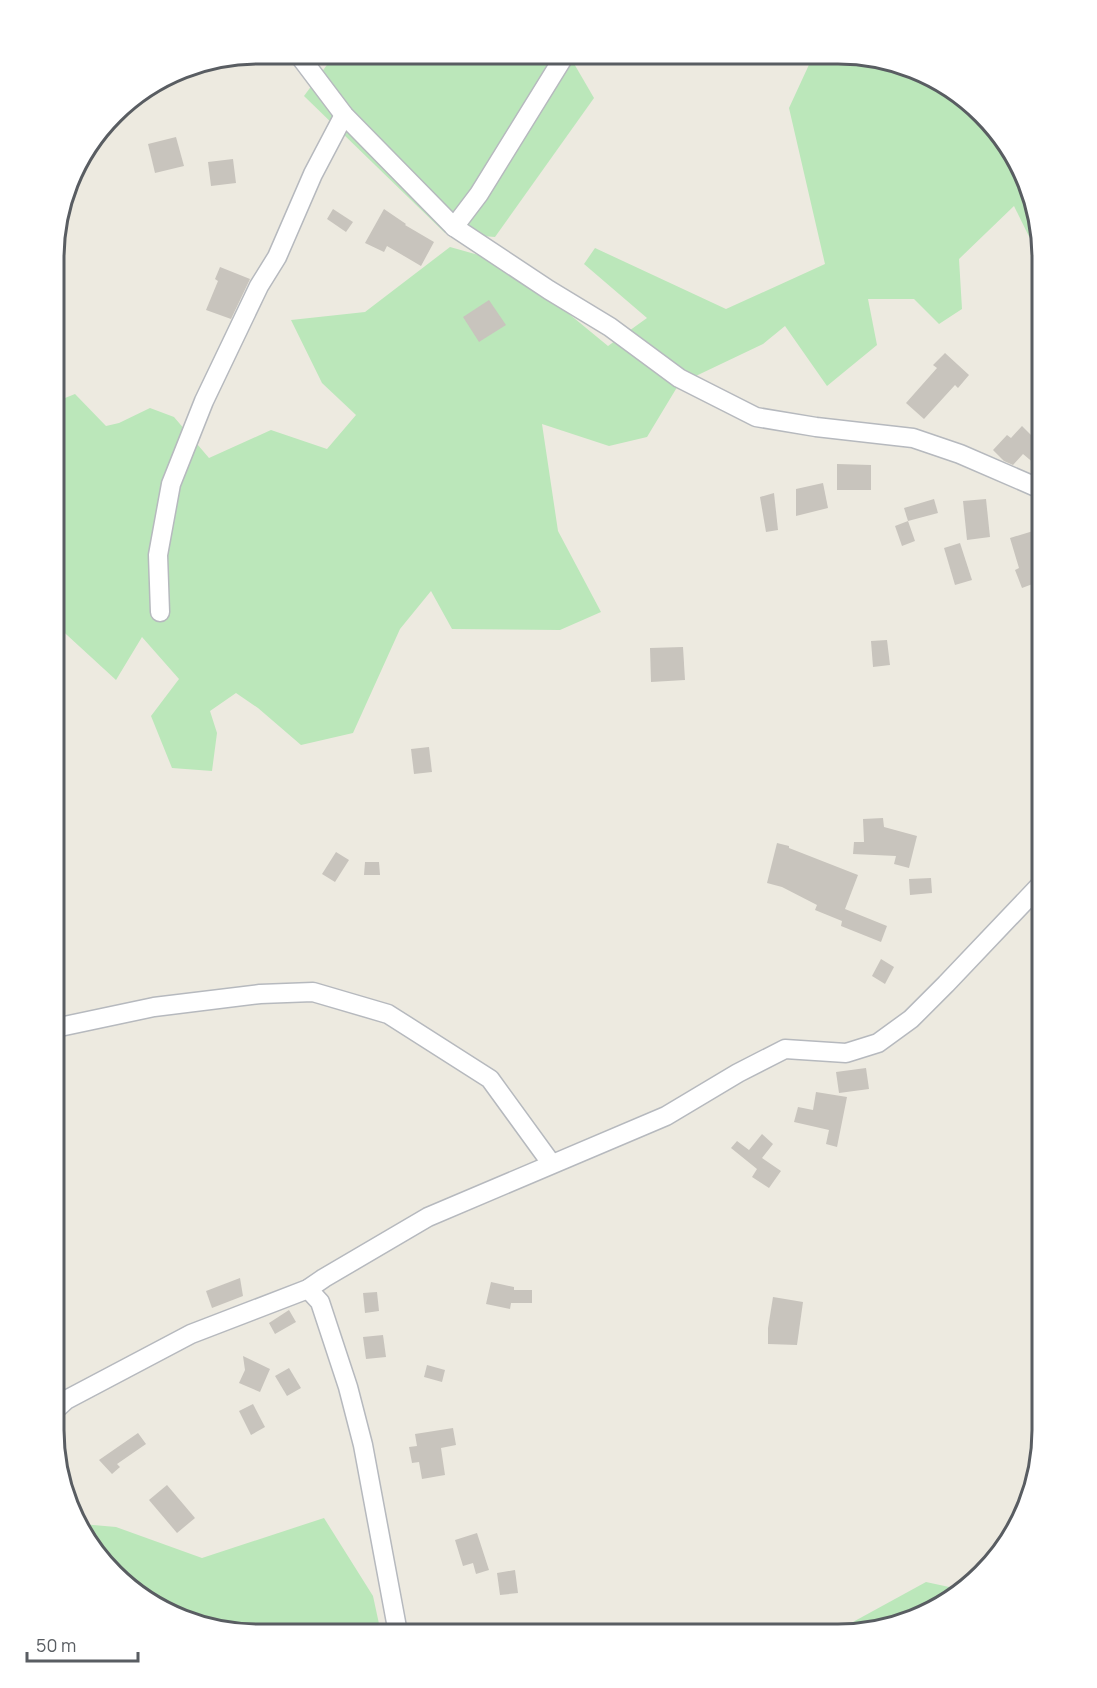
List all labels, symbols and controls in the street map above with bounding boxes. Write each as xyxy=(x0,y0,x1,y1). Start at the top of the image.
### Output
scale bar xyxy=(27,1625,138,1663)
text: 50 m xyxy=(36,1633,76,1657)

